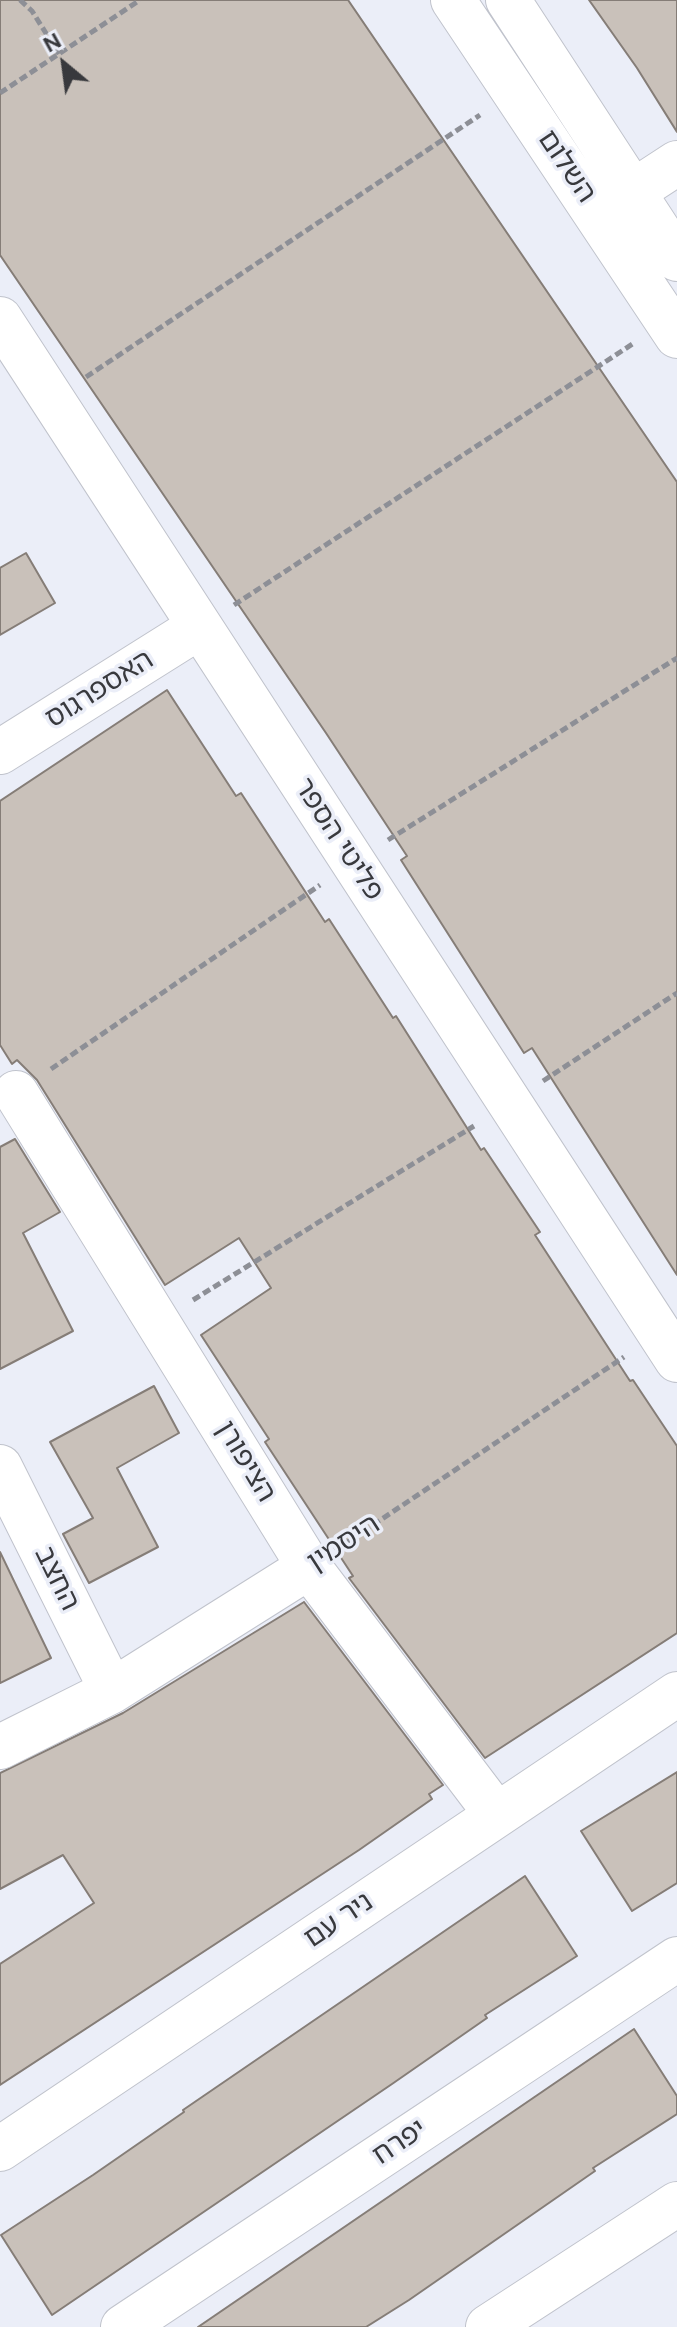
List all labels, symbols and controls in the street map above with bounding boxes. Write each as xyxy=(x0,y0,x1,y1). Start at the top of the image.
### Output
north arrow xyxy=(24,24,104,104)
text: N xyxy=(38,26,66,59)
street label: השלום xyxy=(530,124,602,210)
street label: האספרגוס xyxy=(40,644,160,736)
street label: פליטי הספר xyxy=(286,772,390,908)
street label: הציפורן xyxy=(208,1415,282,1509)
street label: היסמין xyxy=(301,1508,387,1580)
street label: החצב xyxy=(26,1542,86,1616)
street label: ניר עם xyxy=(298,1886,380,1956)
street label: יפרח xyxy=(367,2113,433,2173)

